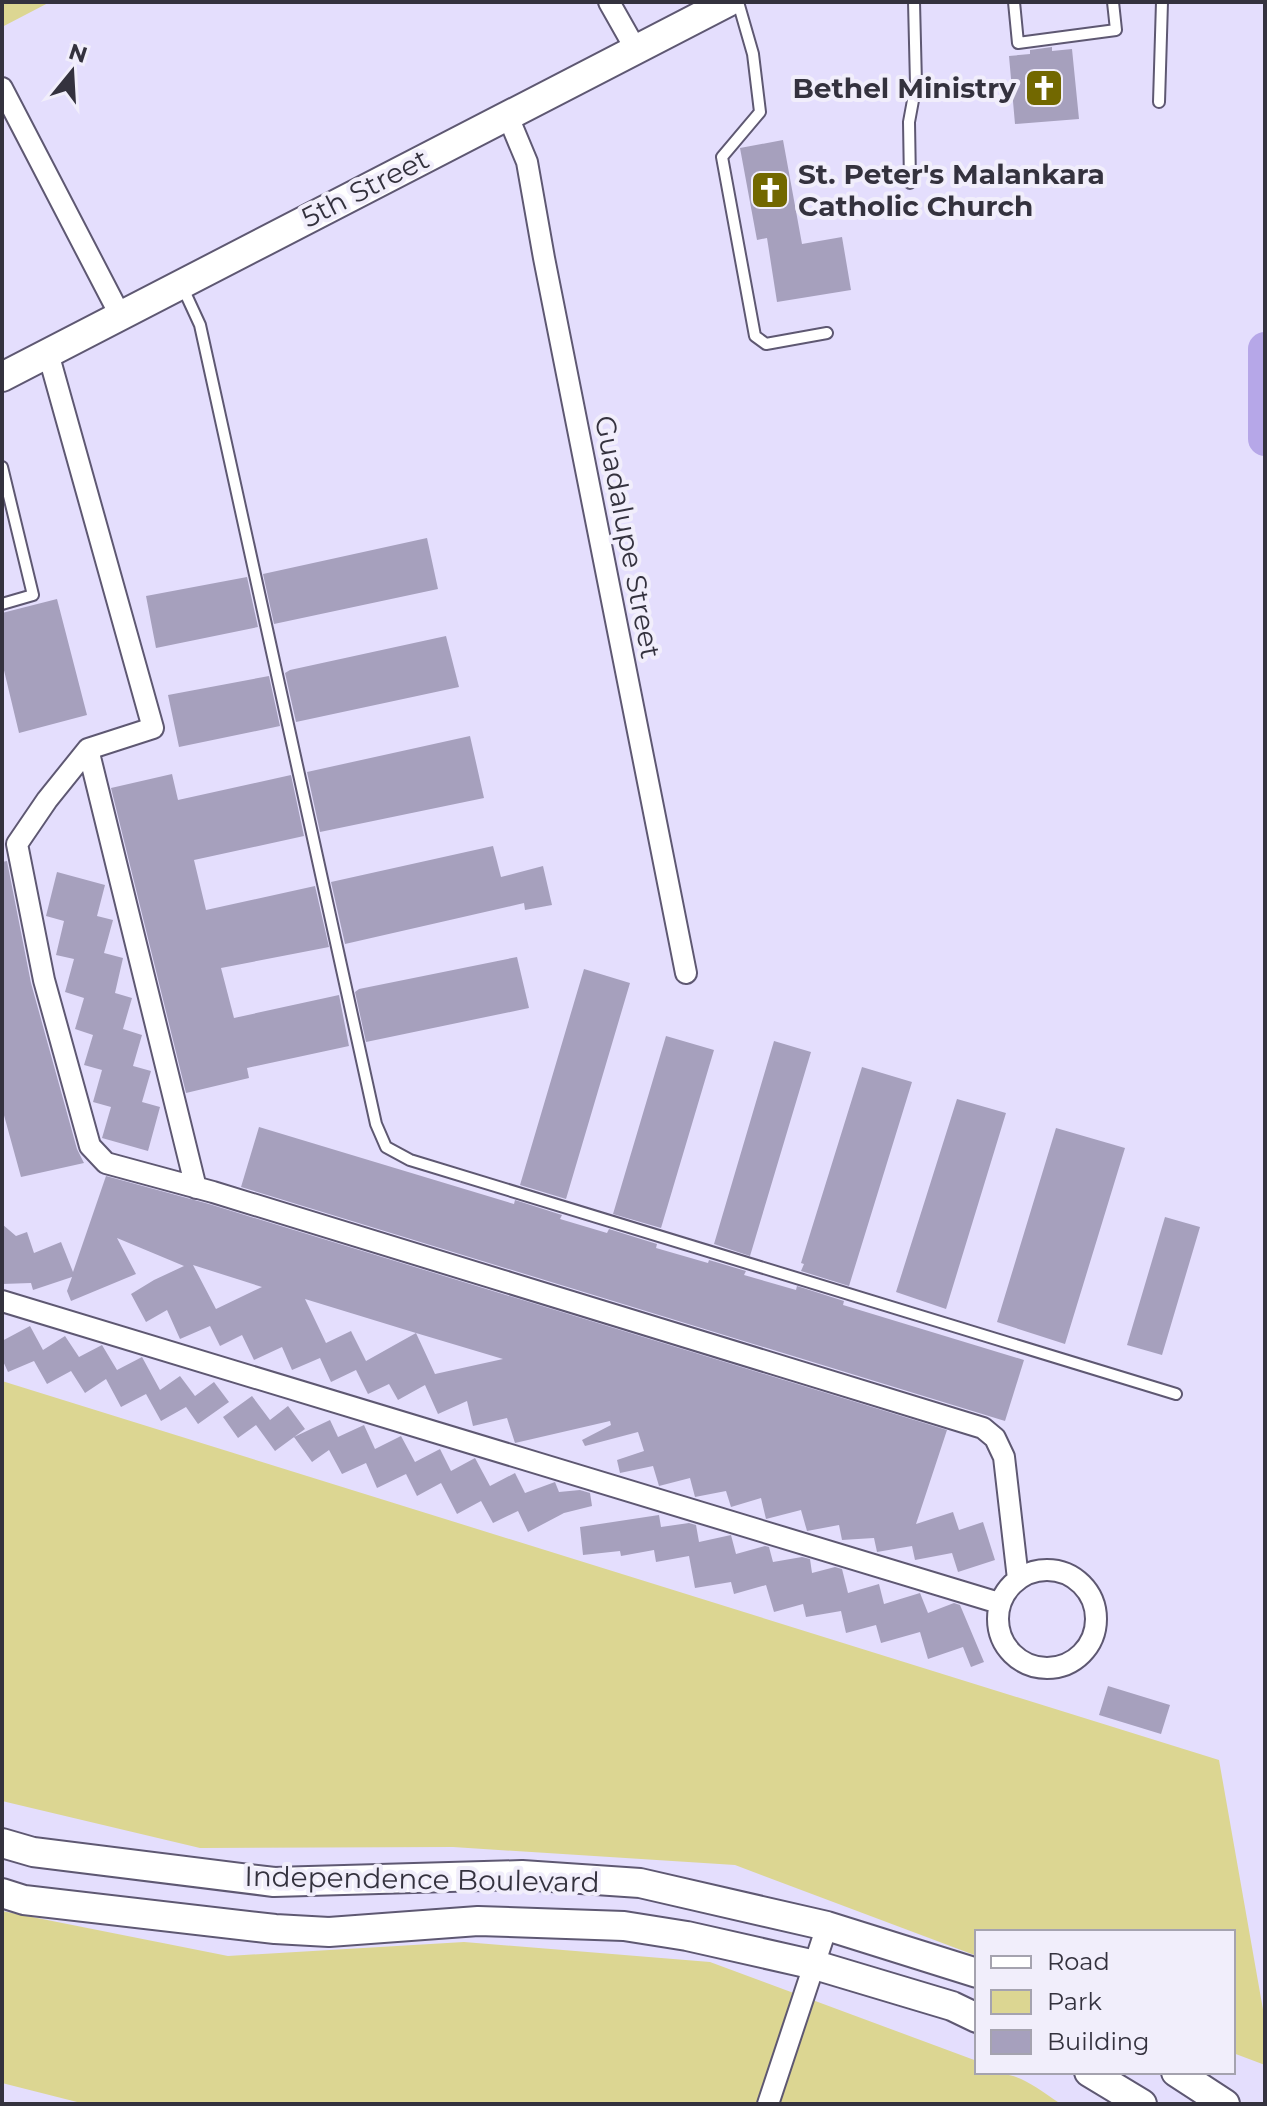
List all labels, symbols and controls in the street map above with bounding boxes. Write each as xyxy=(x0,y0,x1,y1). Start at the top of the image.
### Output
north arrow xyxy=(32,32,112,112)
text: N xyxy=(65,38,91,69)
church icon: Bethel Ministry xyxy=(1023,67,1065,109)
place label: Bethel Ministry xyxy=(792,71,1016,105)
street label: 5th Street xyxy=(296,141,434,235)
place label: St. Peter's Malankara Catholic Church xyxy=(798,157,1105,223)
church icon: St. Peter's Malankara Catholic Church xyxy=(749,169,791,211)
street label: Guadalupe Street xyxy=(588,413,668,661)
street label: Independence Boulevard xyxy=(244,1859,600,1899)
legend xyxy=(975,1930,1235,2074)
text: Road xyxy=(1047,1947,1110,1976)
text: Park xyxy=(1047,1987,1102,2016)
text: Building xyxy=(1047,2027,1150,2056)

